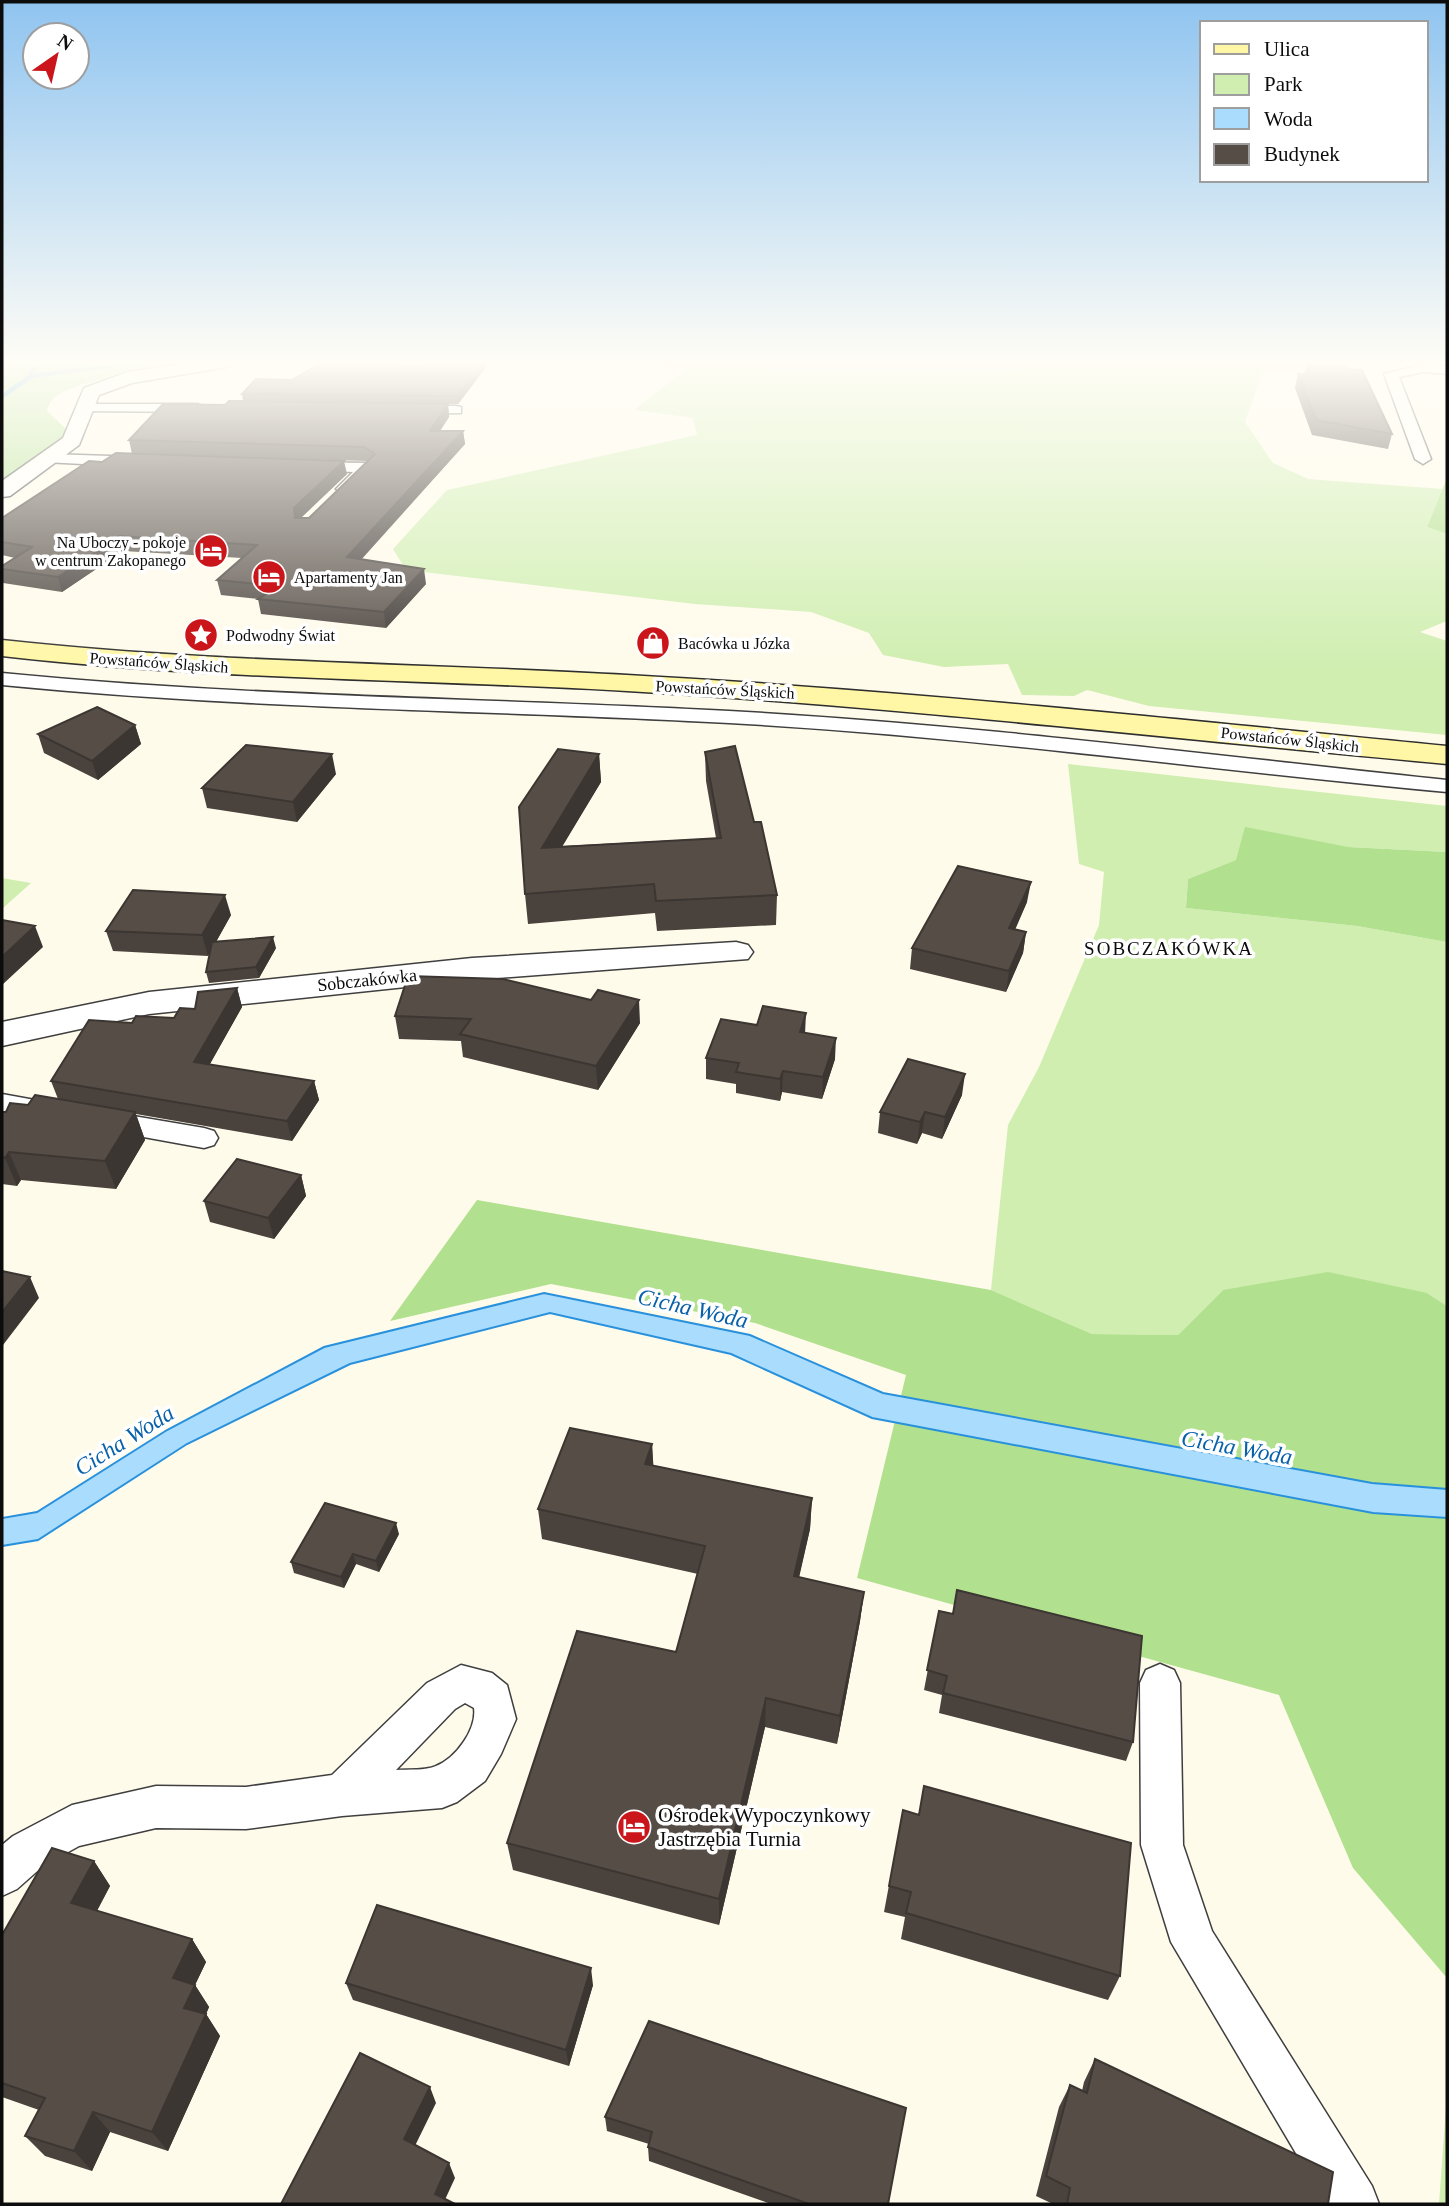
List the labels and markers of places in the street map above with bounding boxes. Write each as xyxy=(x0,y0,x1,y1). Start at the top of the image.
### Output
hotel icon: Na Uboczy - pokoje w centrum Zakopanego xyxy=(192,532,230,570)
place label: Na Uboczy - pokoje w centrum Zakopanego xyxy=(35,534,186,570)
hotel icon: Apartamenty Jan xyxy=(250,558,288,596)
place label: Apartamenty Jan xyxy=(294,569,403,587)
place icon: Podwodny Świat xyxy=(182,616,220,654)
shop icon: Bacówka u Józka xyxy=(634,624,672,662)
place label: Podwodny Świat xyxy=(226,626,335,645)
place label: Bacówka u Józka xyxy=(678,635,790,652)
place label: Ośrodek Wypoczynkowy Jastrzębia Turnia xyxy=(658,1803,871,1851)
hotel icon: Ośrodek Wypoczynkowy Jastrzębia Turnia xyxy=(615,1808,653,1846)

